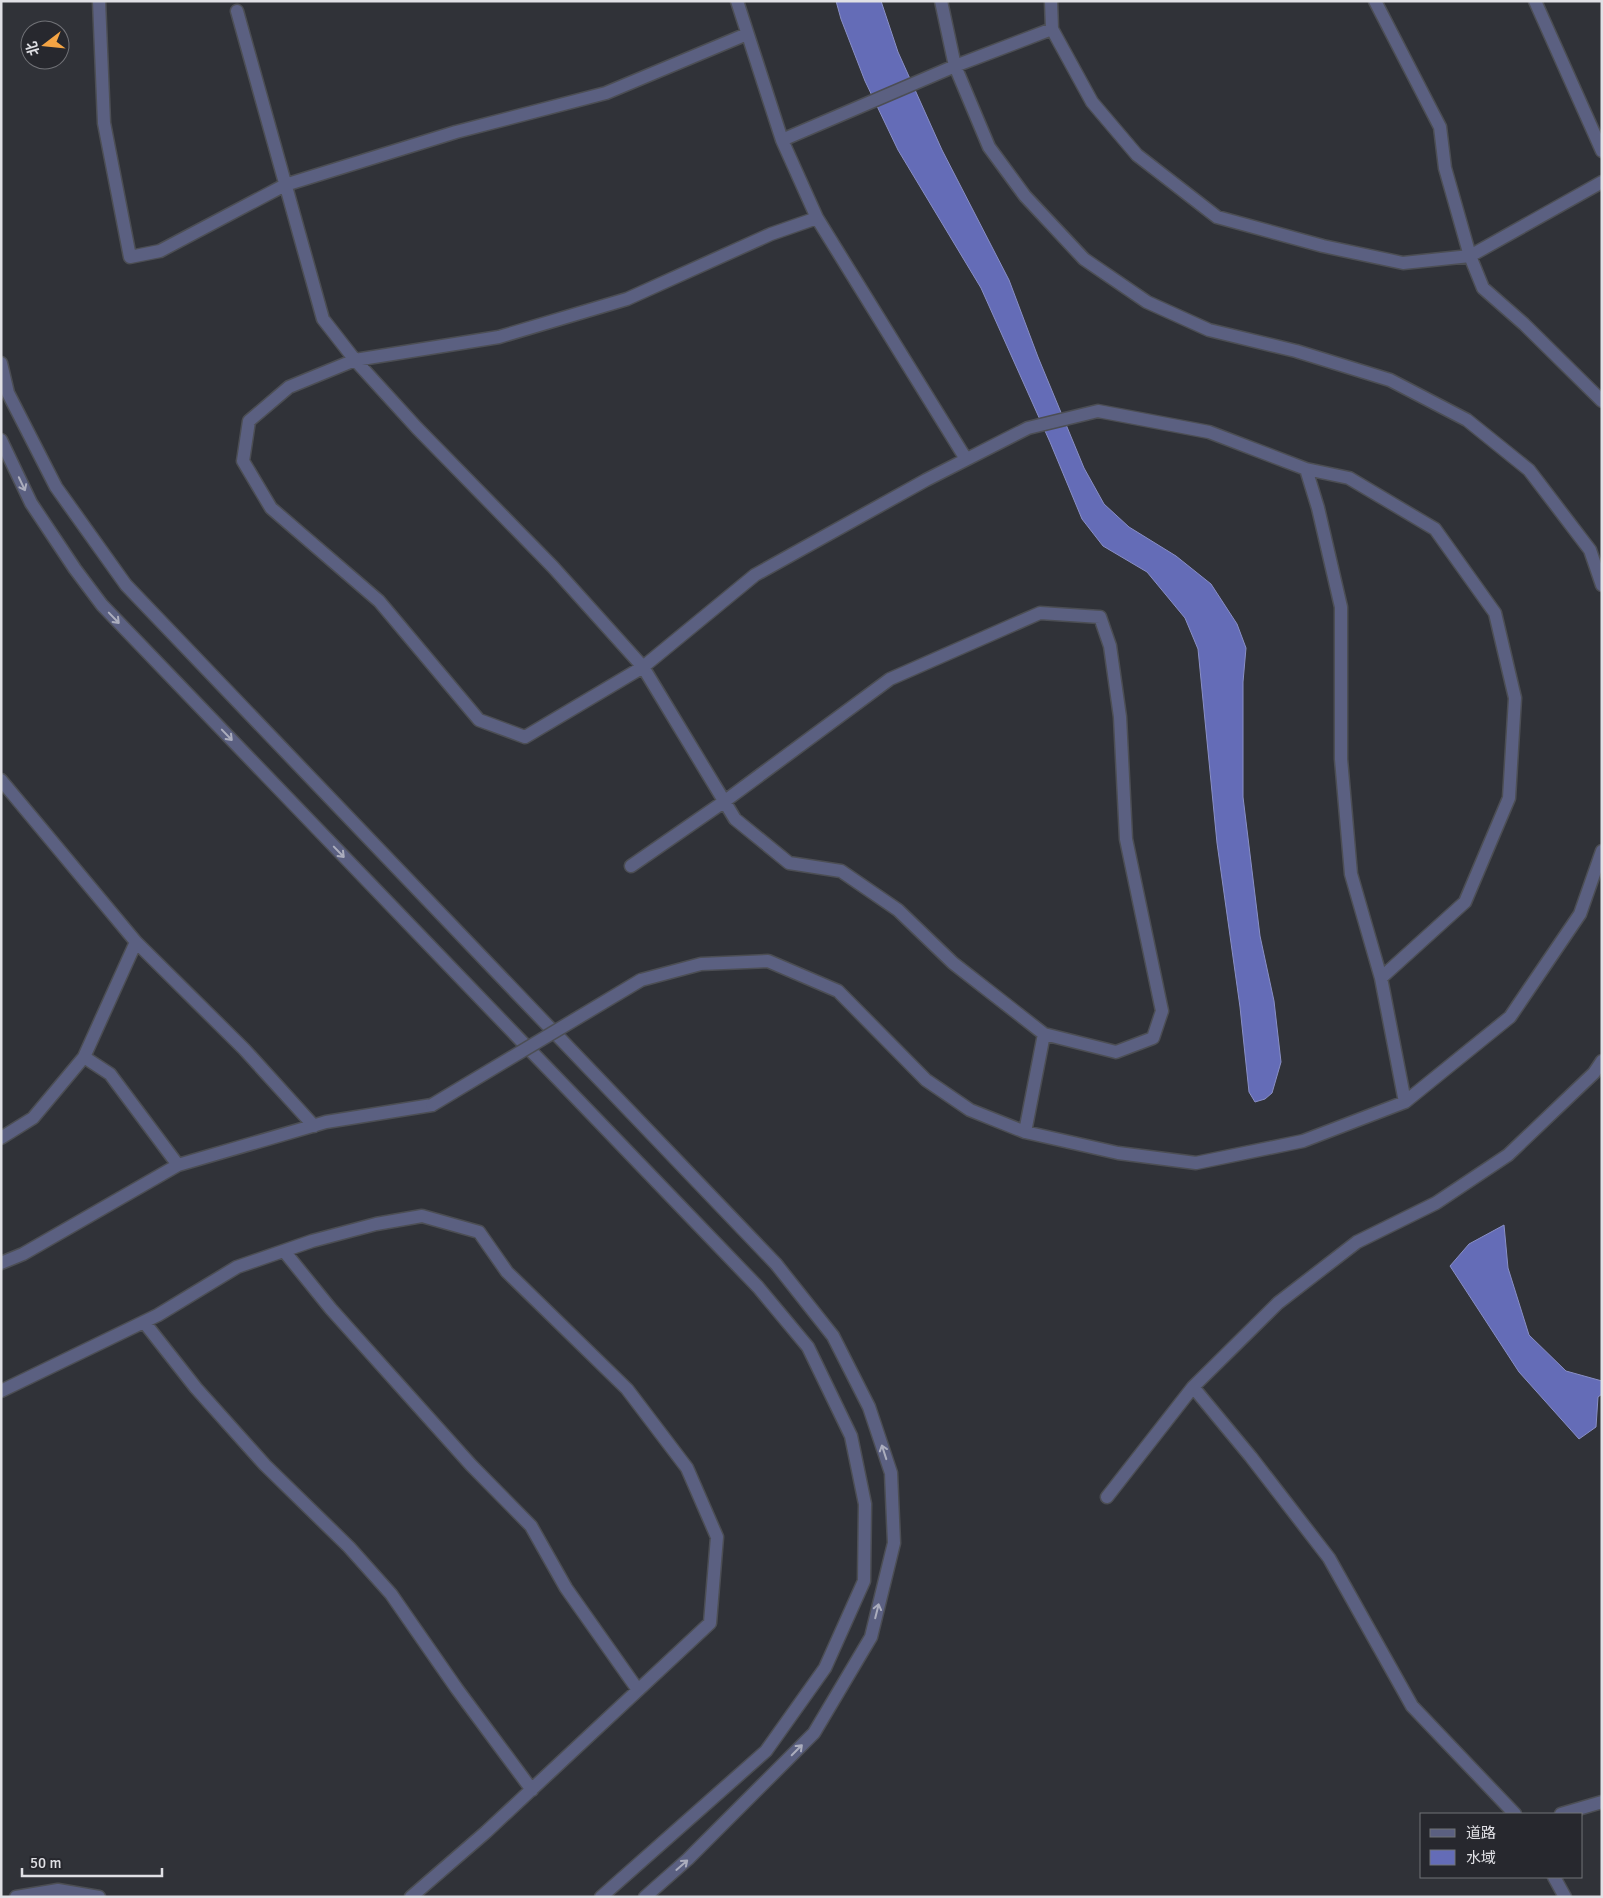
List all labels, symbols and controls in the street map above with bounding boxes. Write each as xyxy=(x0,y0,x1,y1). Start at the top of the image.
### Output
north arrow xyxy=(20,20,70,70)
text: 北 xyxy=(23,39,43,58)
one-way arrow xyxy=(17,477,27,492)
one-way arrow xyxy=(108,611,120,624)
one-way arrow xyxy=(221,729,233,741)
one-way arrow xyxy=(333,846,345,858)
one-way arrow xyxy=(879,1444,888,1460)
one-way arrow xyxy=(873,1603,882,1619)
one-way arrow xyxy=(791,1744,803,1756)
legend xyxy=(1420,1813,1583,1878)
text: 道路 xyxy=(1466,1824,1496,1842)
scale bar xyxy=(22,1846,162,1878)
text: 水域 xyxy=(1466,1849,1496,1867)
text: 50 m xyxy=(30,1854,61,1872)
one-way arrow xyxy=(675,1859,688,1870)

